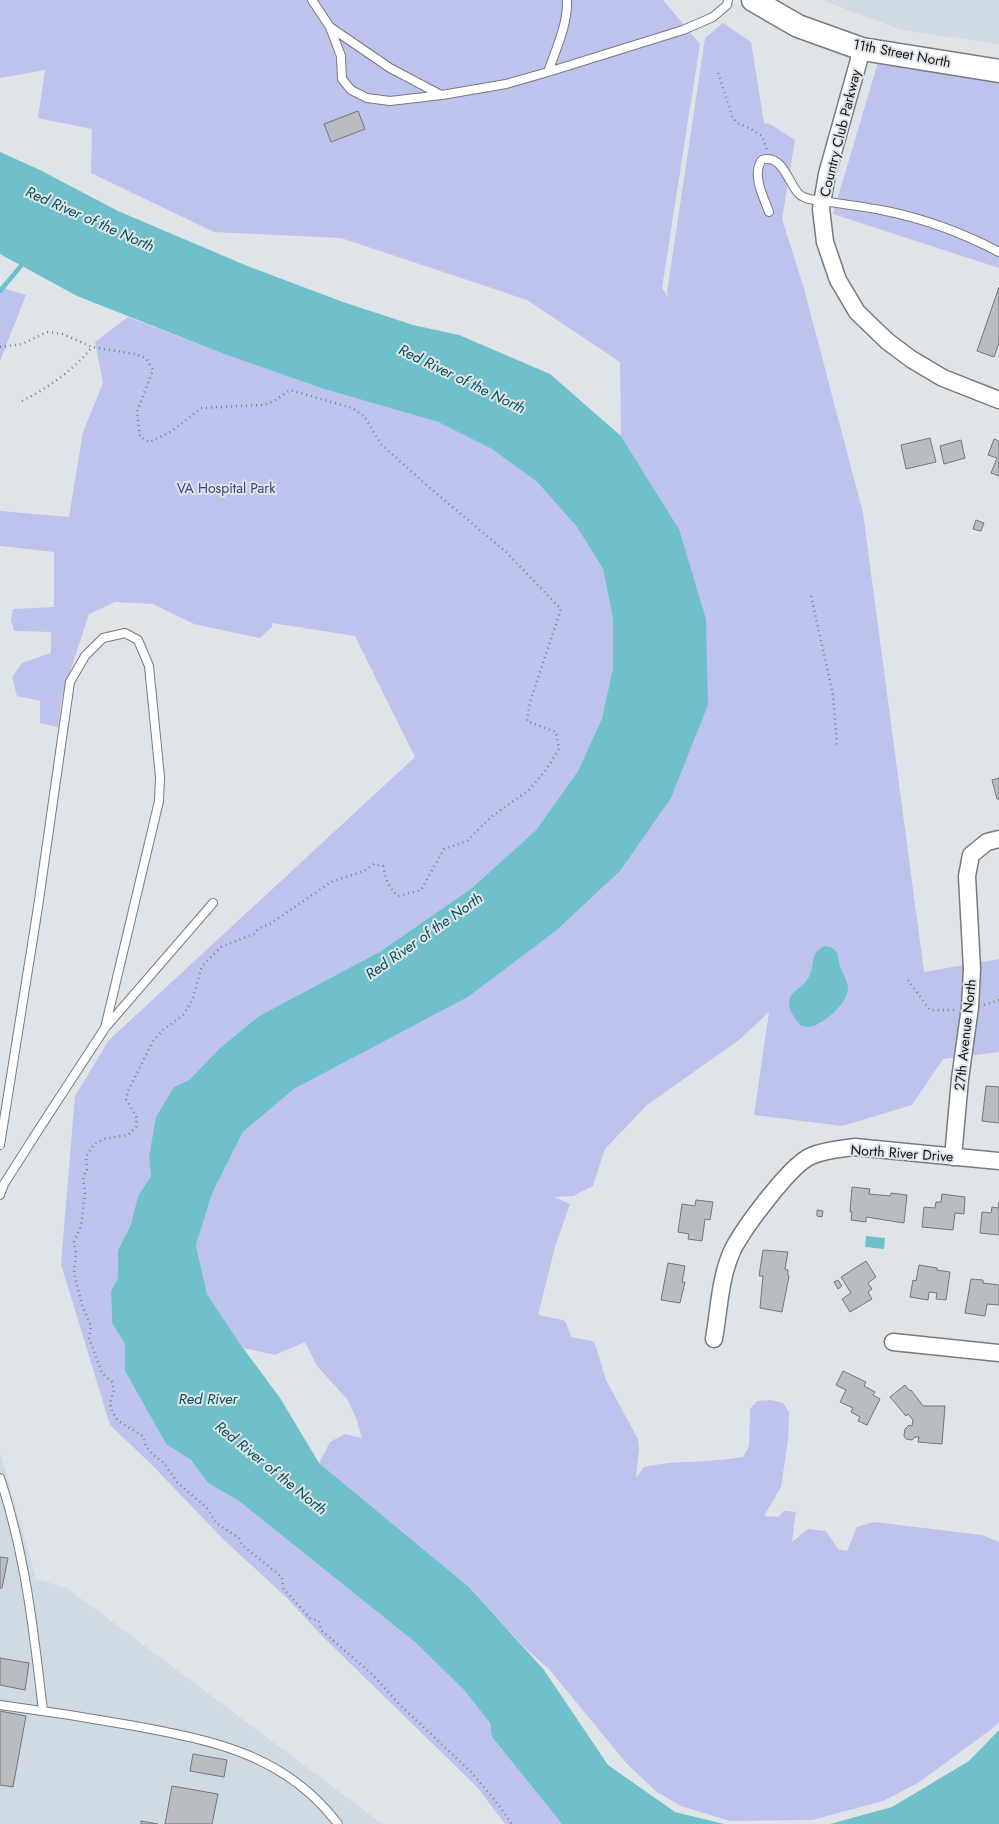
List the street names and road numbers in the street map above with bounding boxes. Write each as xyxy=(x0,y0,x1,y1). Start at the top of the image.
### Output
street label: 11th Street North xyxy=(851,34,953,72)
street label: Country Club Parkway xyxy=(814,66,866,199)
street label: 27th Avenue North xyxy=(949,978,981,1092)
street label: North River Drive xyxy=(850,1139,954,1167)

